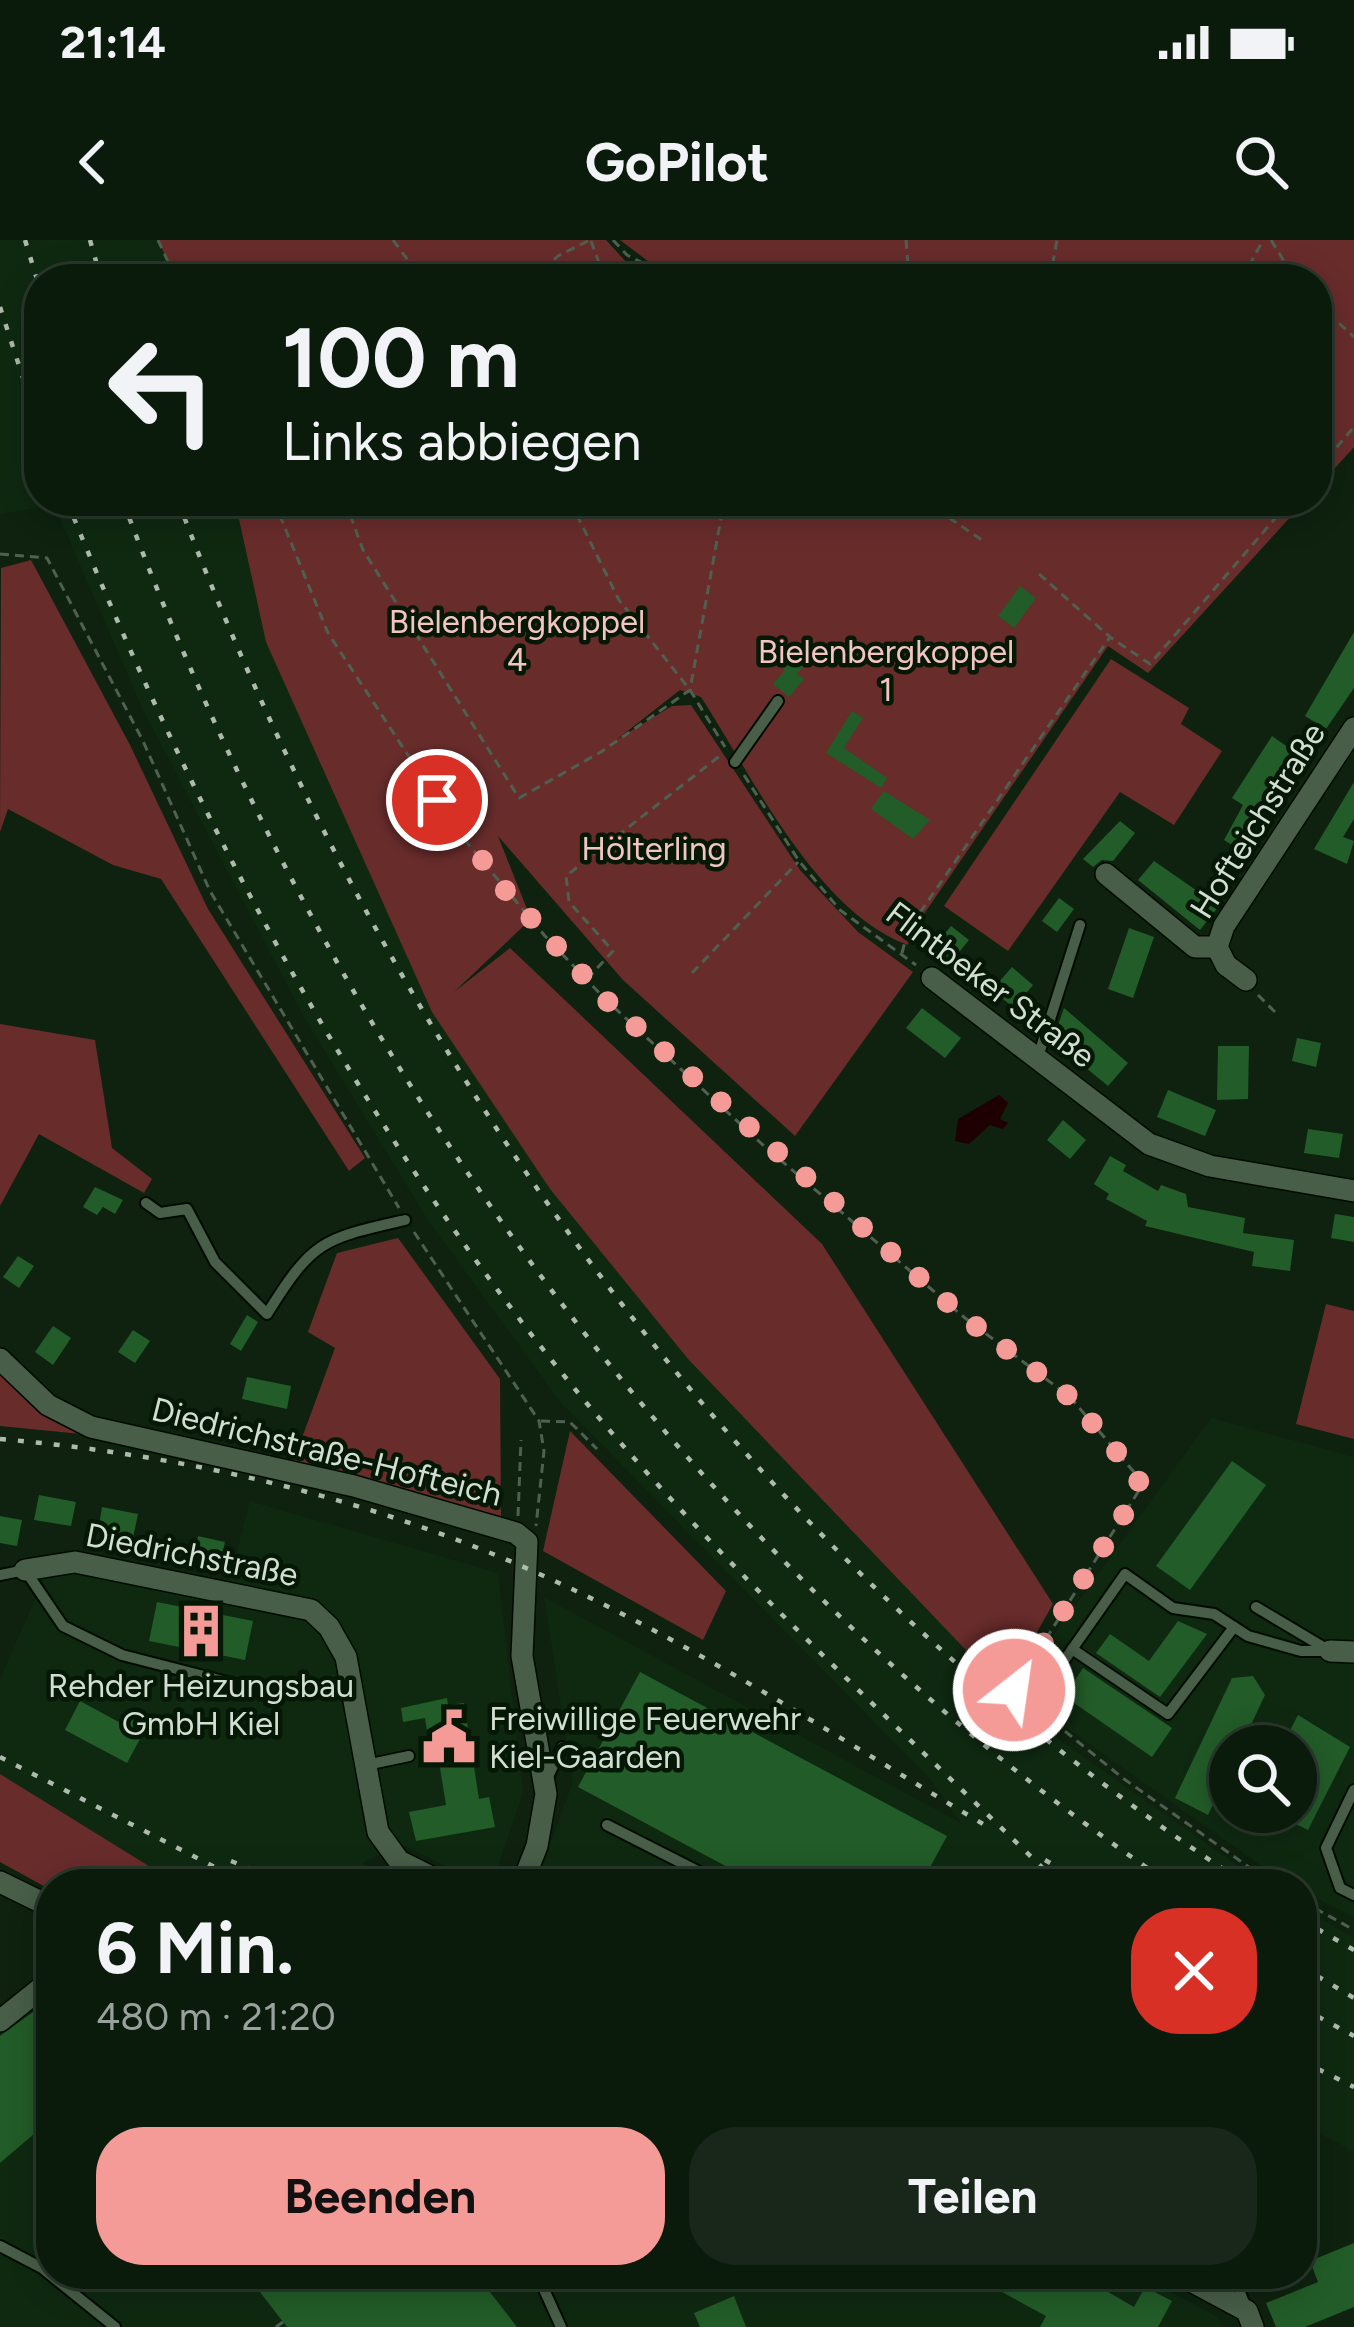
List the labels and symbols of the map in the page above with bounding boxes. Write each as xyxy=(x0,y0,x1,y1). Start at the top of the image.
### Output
park label: Bielenbergkoppel 4 xyxy=(389,602,645,679)
park label: Bielenbergkoppel 1 xyxy=(758,632,1014,709)
street label: Hofteichstraße xyxy=(1182,715,1333,925)
pin xyxy=(386,749,488,851)
park label: Hölterling xyxy=(581,829,727,868)
street label: Flintbeker Straße xyxy=(879,893,1103,1076)
street label: Diedrichstraße-Hofteich xyxy=(148,1389,506,1514)
street label: Diedrichstraße xyxy=(83,1515,301,1594)
building icon: Rehder Heizungsbau GmbH Kiel xyxy=(172,1602,230,1660)
position arrow xyxy=(951,1627,1077,1753)
place label: Rehder Heizungsbau GmbH Kiel xyxy=(48,1666,354,1743)
place label: Freiwillige Feuerwehr Kiel-Gaarden xyxy=(489,1699,801,1776)
public building icon: Freiwillige Feuerwehr Kiel-Gaarden xyxy=(420,1708,478,1766)

